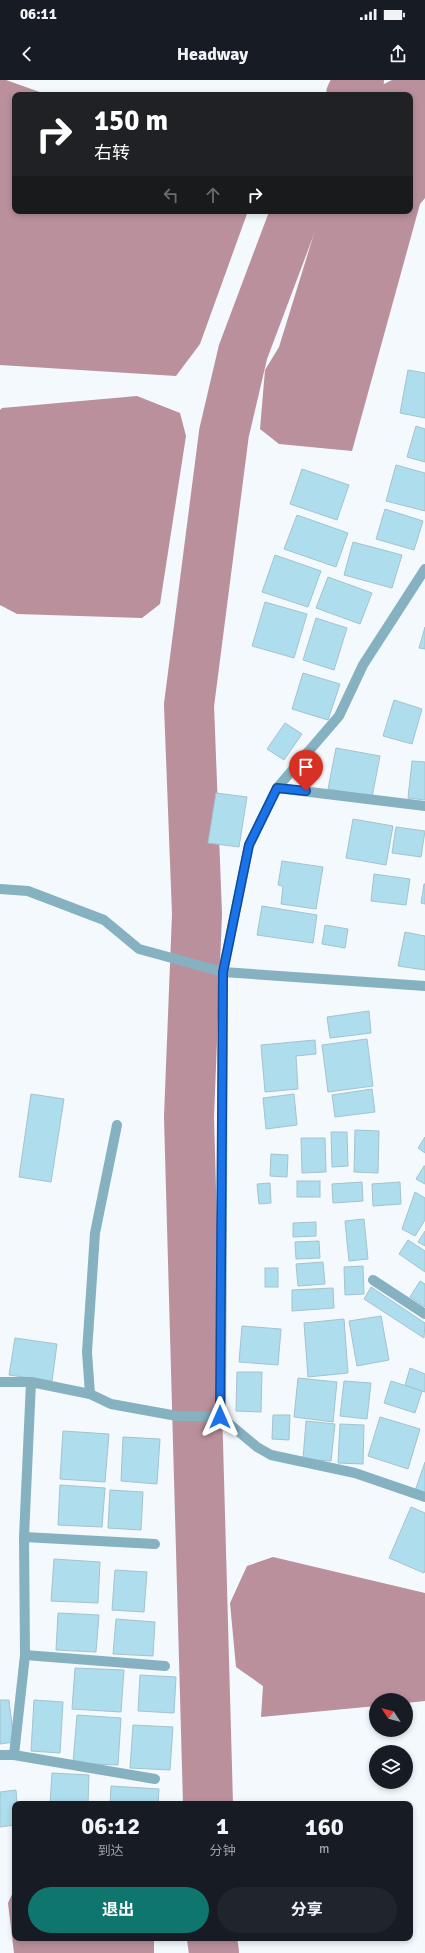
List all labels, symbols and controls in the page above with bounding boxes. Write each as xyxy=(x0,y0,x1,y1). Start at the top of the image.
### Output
text: 06:11 xyxy=(20,5,57,23)
icon: back xyxy=(16,43,38,65)
text: Headway xyxy=(177,43,248,65)
icon: share xyxy=(387,43,409,65)
text: 150 m xyxy=(94,104,168,138)
icon: right xyxy=(28,108,80,160)
text: 右转 xyxy=(94,142,130,164)
icon: left xyxy=(160,184,182,206)
icon: ahead xyxy=(202,184,224,206)
icon: right xyxy=(244,184,266,206)
pin xyxy=(289,750,323,791)
icon: arrive xyxy=(295,756,317,778)
position arrow xyxy=(199,1396,241,1438)
north arrow xyxy=(369,1693,413,1737)
map controls xyxy=(369,1693,413,1789)
button: layers xyxy=(369,1745,413,1789)
text: 06:12 xyxy=(81,1811,140,1841)
text: 1 xyxy=(216,1811,229,1841)
text: 160 xyxy=(305,1812,344,1842)
text: m xyxy=(319,1841,329,1857)
text: 到达 xyxy=(98,1843,124,1859)
text: 分钟 xyxy=(209,1843,236,1859)
button: 退出 xyxy=(28,1887,209,1933)
button: 分享 xyxy=(217,1887,397,1933)

